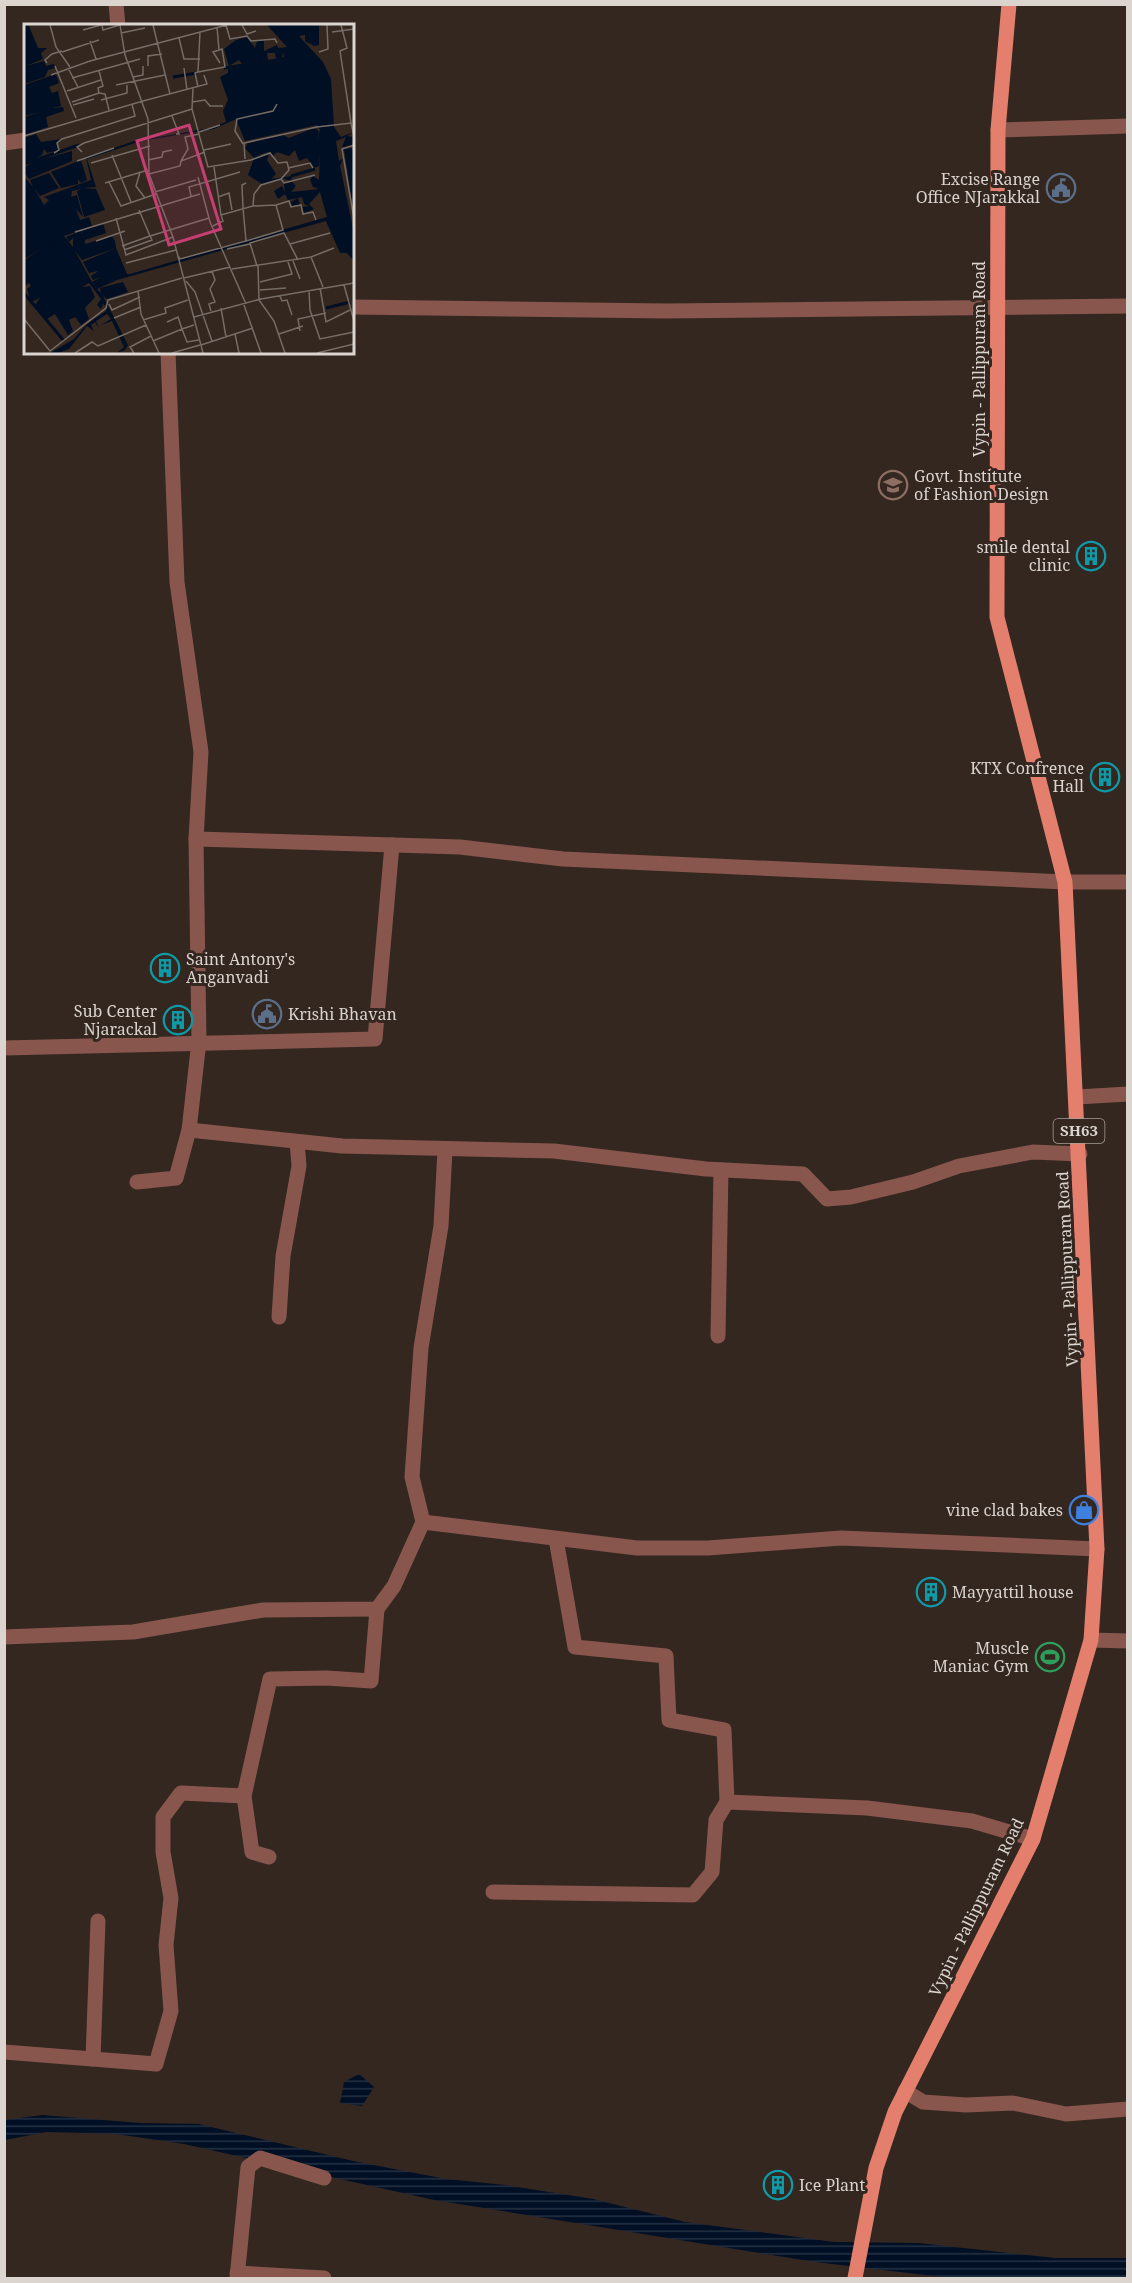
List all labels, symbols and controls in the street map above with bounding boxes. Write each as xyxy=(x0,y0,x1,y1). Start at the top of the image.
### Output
inset map xyxy=(24,24,354,354)
place label: Excise Range Office NJarakkal xyxy=(916,168,1040,208)
public building icon: Excise Range Office NJarakkal xyxy=(1045,172,1077,204)
street label: Vypin - Pallippuram Road xyxy=(968,261,990,457)
place label: Govt. Institute of Fashion Design xyxy=(914,465,1049,505)
school or university icon: Govt. Institute of Fashion Design xyxy=(877,469,909,501)
place label: smile dental clinic xyxy=(977,536,1070,576)
building icon: smile dental clinic xyxy=(1075,540,1107,572)
place label: KTX Confrence Hall xyxy=(970,757,1084,797)
building icon: KTX Confrence Hall xyxy=(1089,761,1121,793)
place label: Saint Antony's Anganvadi xyxy=(186,948,295,988)
building icon: Saint Antony's Anganvadi xyxy=(149,952,181,984)
public building icon: Krishi Bhavan xyxy=(251,998,283,1030)
place label: Sub Center Njarackal xyxy=(74,1000,157,1040)
place label: Krishi Bhavan xyxy=(288,1003,397,1025)
building icon: Sub Center Njarackal xyxy=(162,1004,194,1036)
road number: SH63 xyxy=(1054,1119,1104,1143)
street label: Vypin - Pallippuram Road xyxy=(1051,1170,1083,1367)
shop icon: vine clad bakes xyxy=(1068,1494,1100,1526)
place label: vine clad bakes xyxy=(946,1499,1063,1521)
building icon: Mayyattil house xyxy=(915,1576,947,1608)
place label: Mayyattil house xyxy=(952,1581,1074,1603)
place label: Muscle Maniac Gym xyxy=(933,1637,1029,1677)
sports icon: Muscle Maniac Gym xyxy=(1034,1641,1066,1673)
street label: Vypin - Pallippuram Road xyxy=(923,1814,1029,2000)
building icon: Ice Plant xyxy=(762,2169,794,2201)
place label: Ice Plant xyxy=(799,2174,865,2196)

